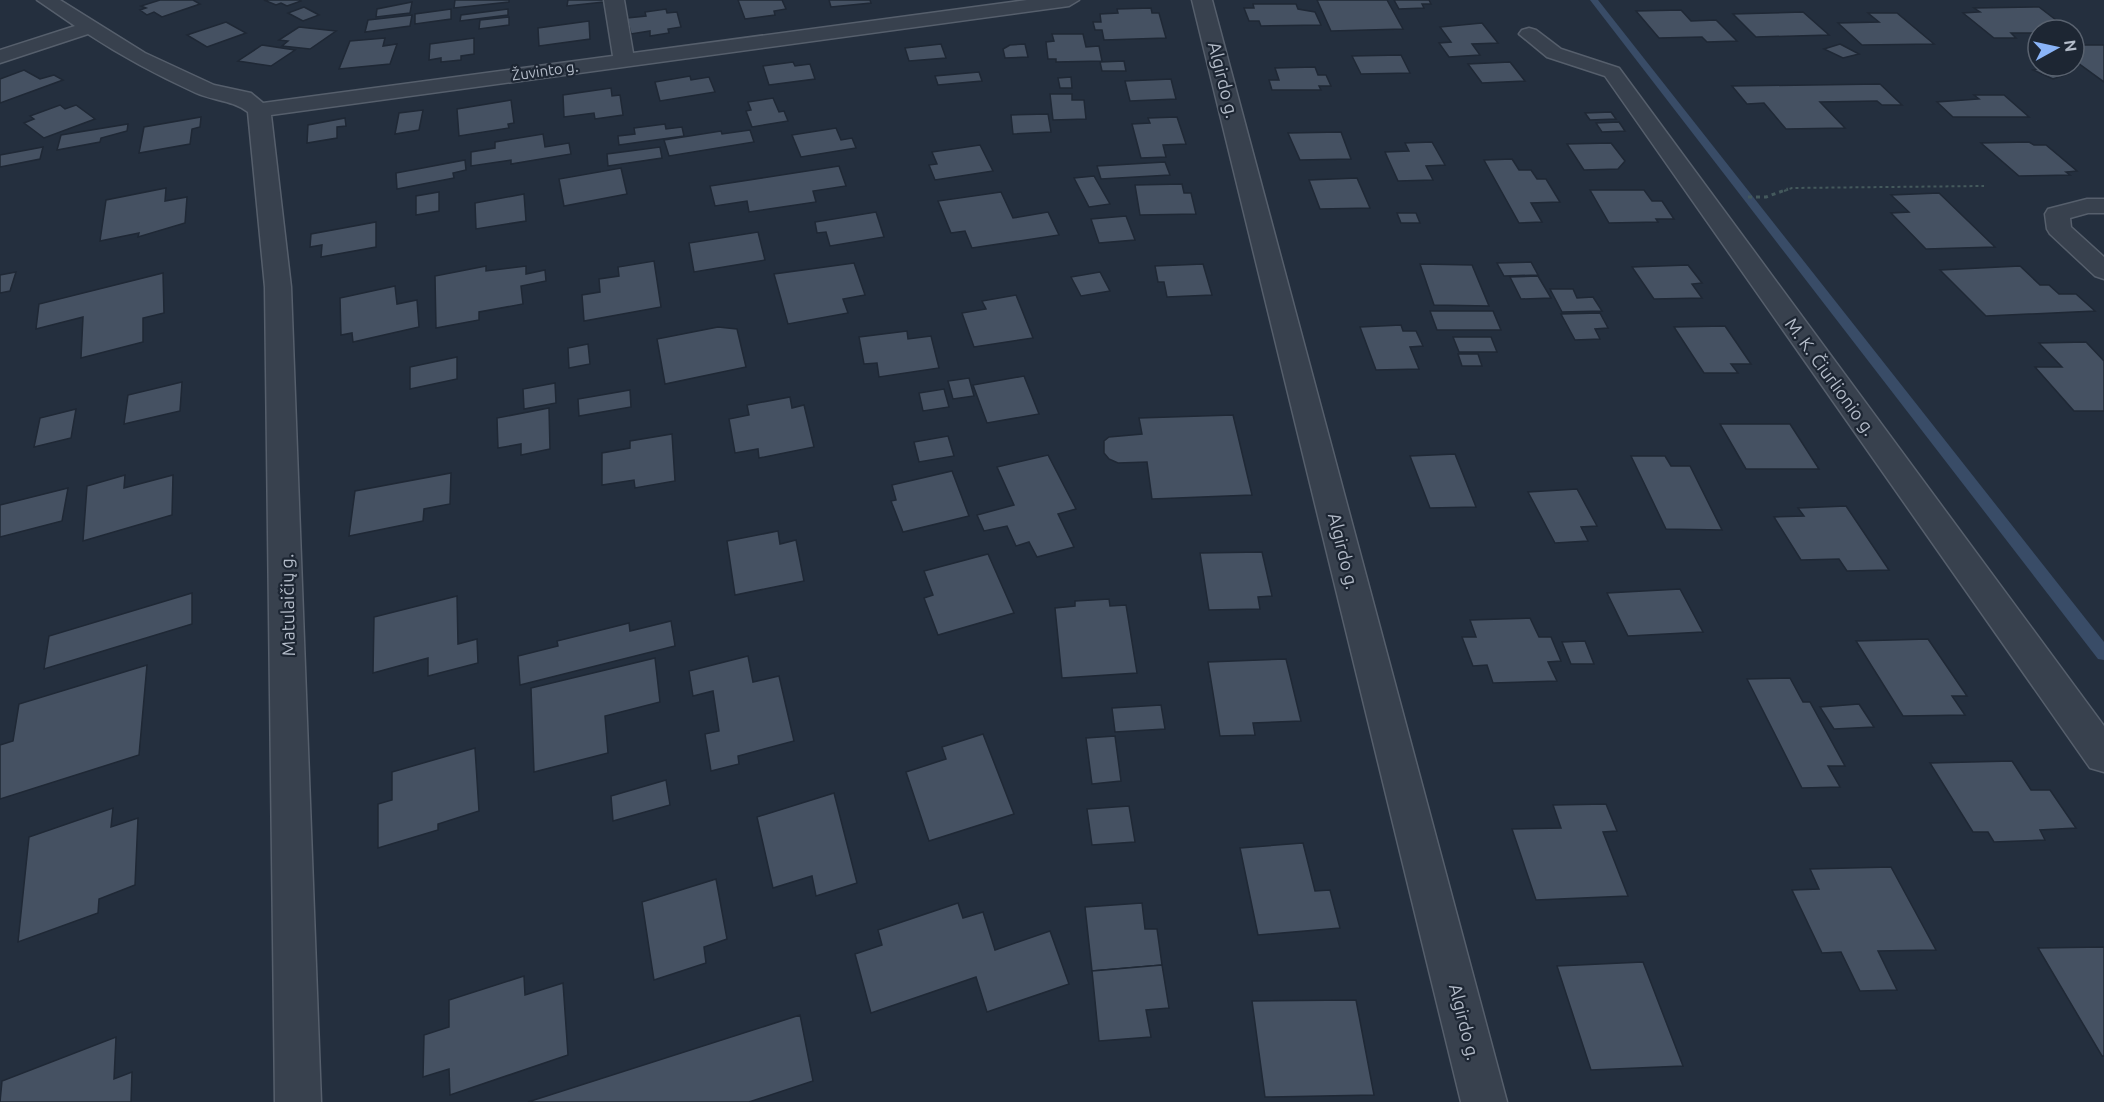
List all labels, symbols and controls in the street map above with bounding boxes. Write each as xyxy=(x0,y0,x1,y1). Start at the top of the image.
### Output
north arrow xyxy=(2026,18,2086,78)
text: N xyxy=(2061,39,2081,53)
street label: Algirdo g. xyxy=(1205,40,1243,120)
street label: Žuvinto g. xyxy=(511,57,579,84)
street label: M. K. Čiurlionio g. xyxy=(1782,313,1881,439)
street label: Algirdo g. xyxy=(1325,511,1363,591)
street label: Matulaičių g. xyxy=(276,554,298,656)
street label: Algirdo g. xyxy=(1446,982,1484,1062)

